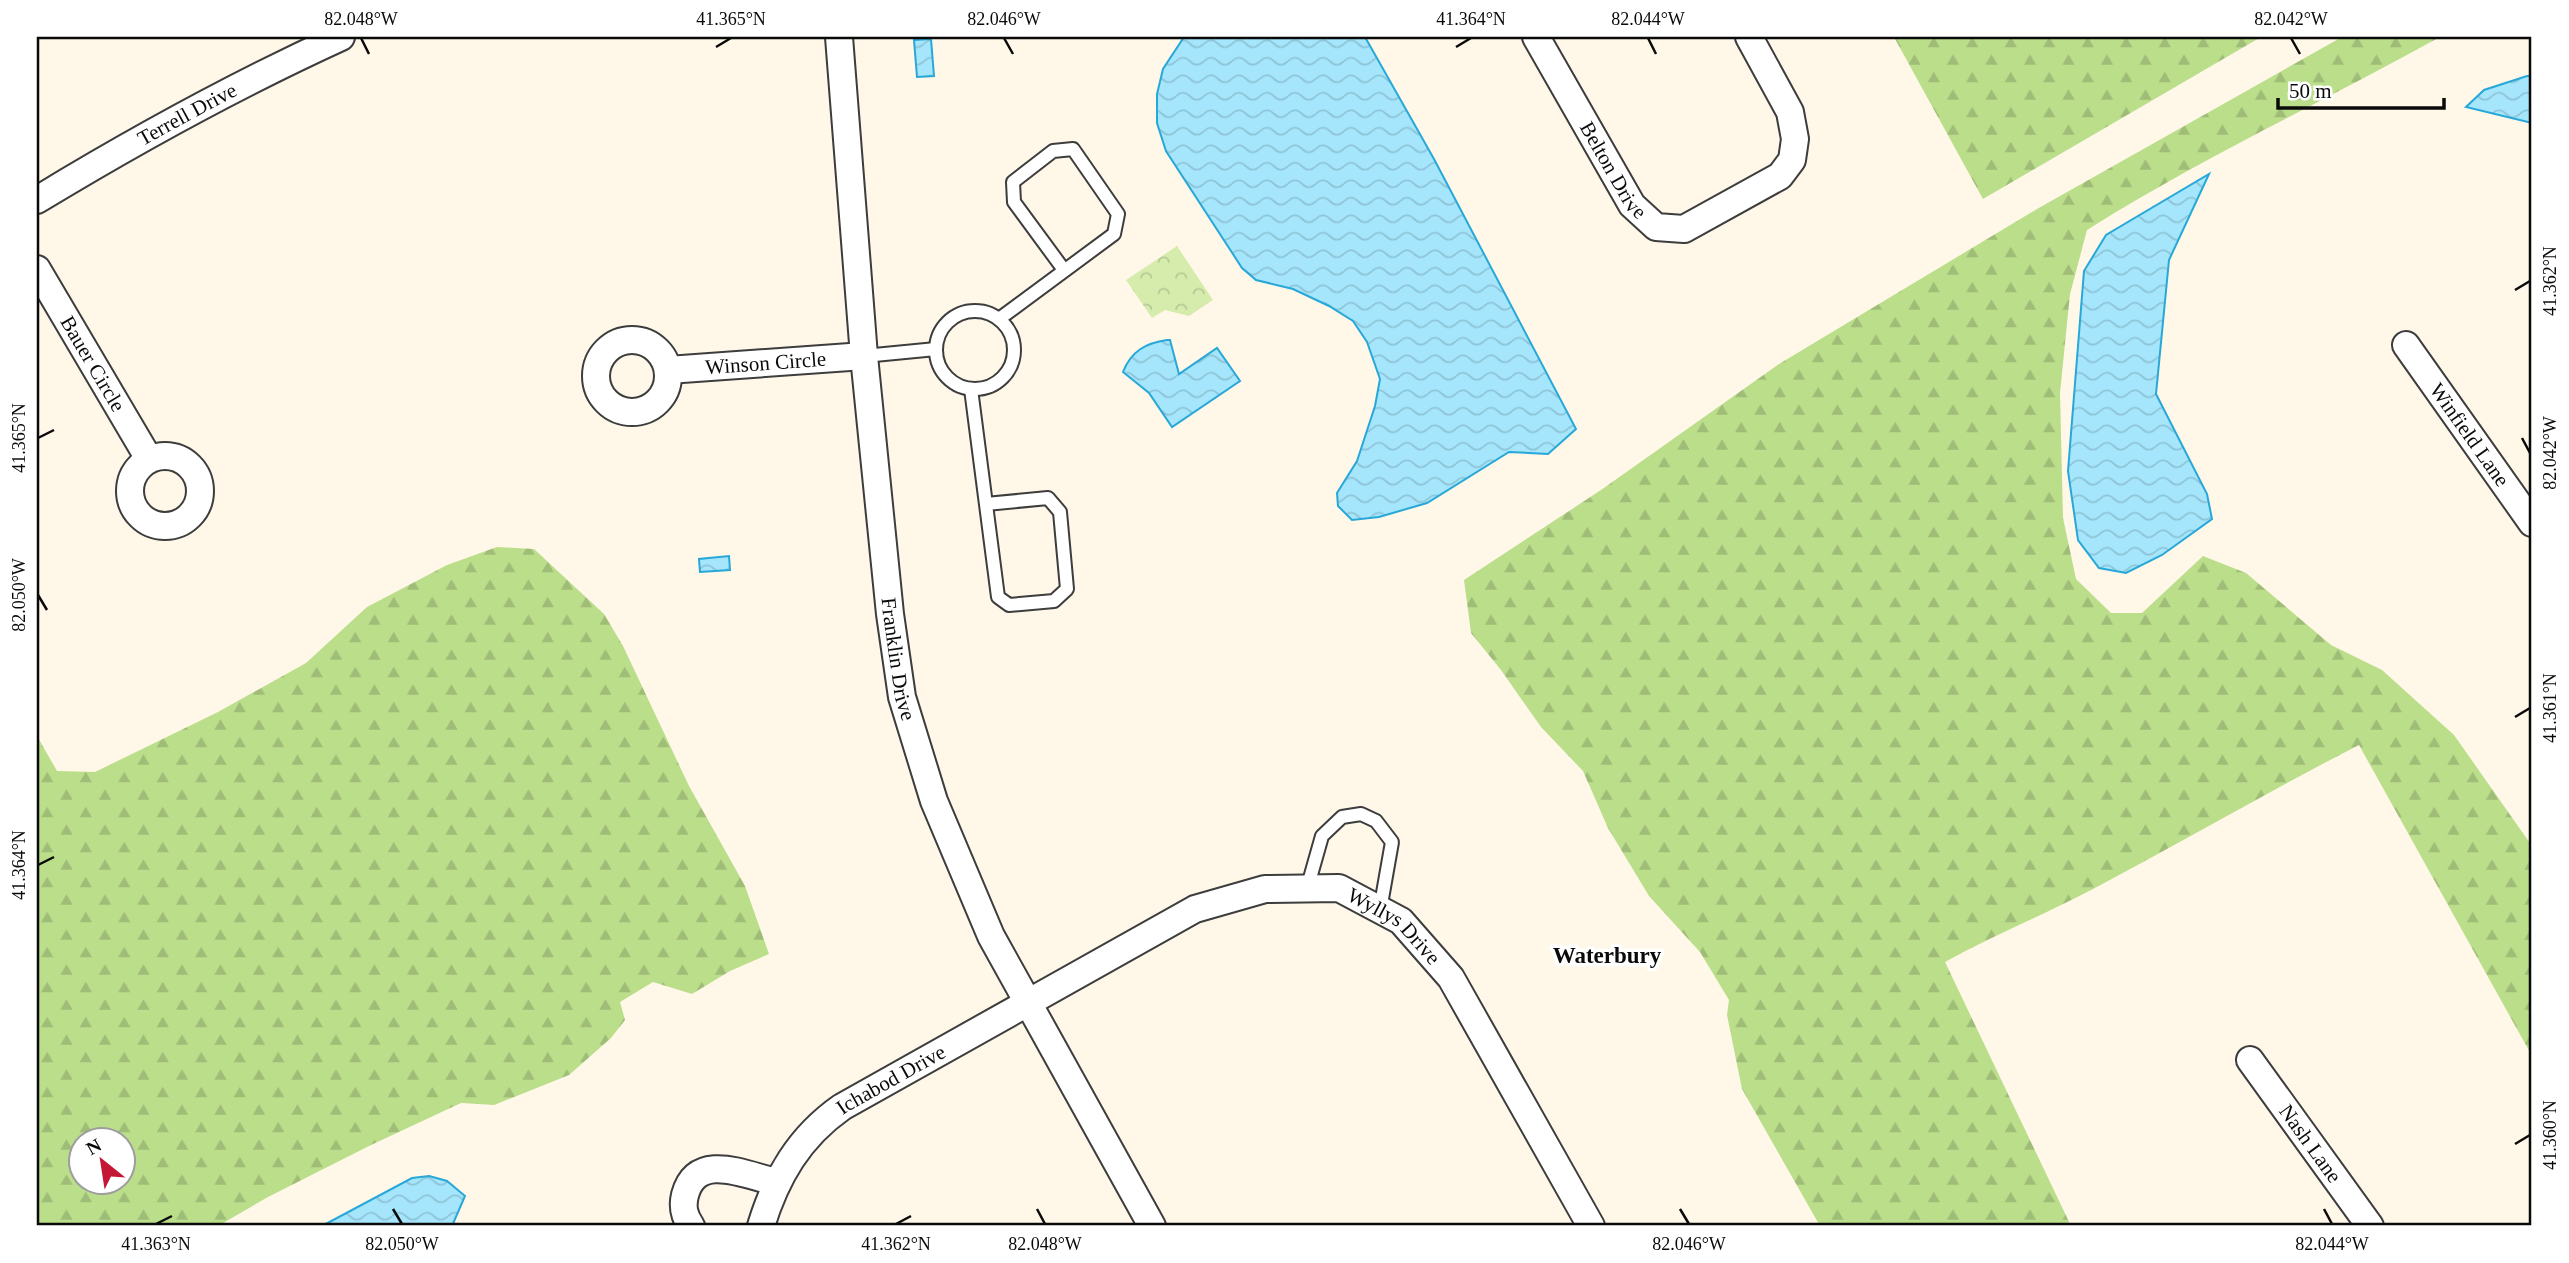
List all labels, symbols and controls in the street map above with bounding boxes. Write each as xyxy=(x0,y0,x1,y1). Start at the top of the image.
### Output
text: 82.048°W xyxy=(324,9,398,29)
text: 41.365°N xyxy=(696,9,766,29)
text: 82.046°W xyxy=(967,9,1041,29)
text: 41.364°N xyxy=(1436,9,1506,29)
text: 82.044°W xyxy=(1611,9,1685,29)
text: 82.042°W xyxy=(2254,9,2328,29)
scale bar xyxy=(2278,66,2445,110)
street label: Terrell Drive xyxy=(134,78,241,151)
text: 50 m xyxy=(2289,79,2332,103)
street label: Belton Drive xyxy=(1575,117,1651,224)
text: 41.362°N xyxy=(2540,246,2560,316)
street label: Bauer Circle xyxy=(55,312,130,416)
street label: Winson Circle xyxy=(704,347,827,379)
street label: Winfield Lane xyxy=(2425,378,2514,491)
text: 41.365°N xyxy=(9,403,29,473)
text: 82.042°W xyxy=(2540,416,2560,490)
text: 82.050°W xyxy=(9,558,29,632)
street label: Franklin Drive xyxy=(876,596,921,723)
text: 41.361°N xyxy=(2540,673,2560,743)
text: 41.364°N xyxy=(9,830,29,900)
street label: Wyllys Drive xyxy=(1343,883,1445,969)
district label: Waterbury xyxy=(1553,943,1662,968)
street label: Ichabod Drive xyxy=(832,1040,950,1119)
street label: Nash Lane xyxy=(2274,1100,2347,1187)
text: 41.360°N xyxy=(2540,1100,2560,1170)
north arrow xyxy=(66,1126,136,1196)
text: N xyxy=(83,1134,105,1159)
text: 41.363°N xyxy=(121,1234,191,1254)
text: 82.050°W xyxy=(365,1234,439,1254)
text: 41.362°N xyxy=(861,1234,931,1254)
text: 82.048°W xyxy=(1008,1234,1082,1254)
text: 82.046°W xyxy=(1652,1234,1726,1254)
text: 82.044°W xyxy=(2295,1234,2369,1254)

